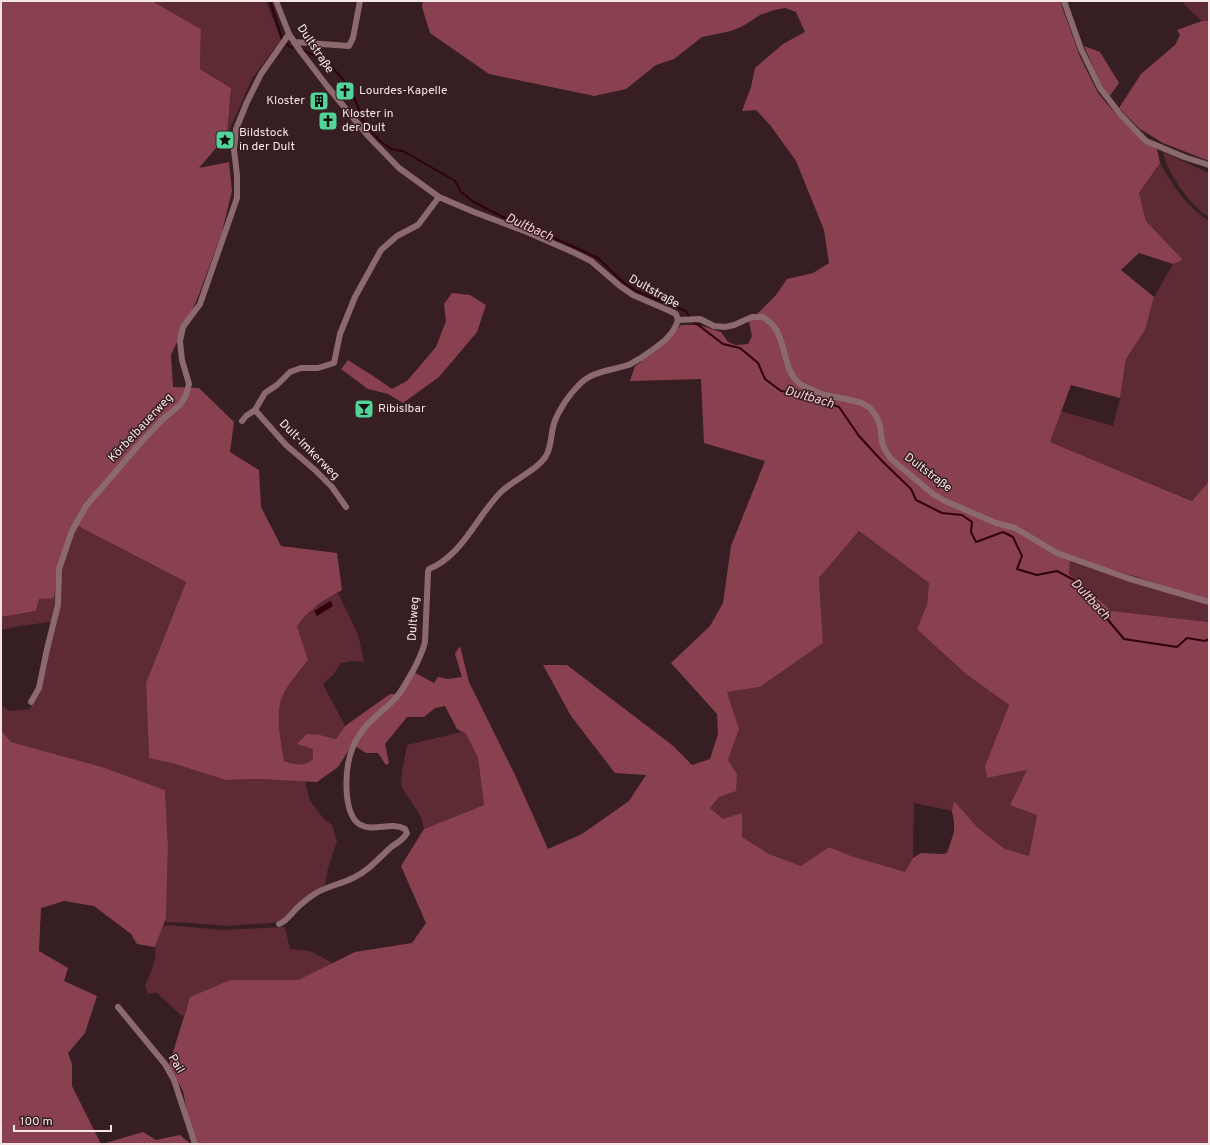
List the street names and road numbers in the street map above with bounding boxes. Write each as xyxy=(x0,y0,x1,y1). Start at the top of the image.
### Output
street label: Dultstraße xyxy=(293,21,337,77)
street label: Dultstraße xyxy=(626,271,682,313)
street label: Körbelbauerweg xyxy=(105,390,177,466)
street label: Dult-Imkerweg xyxy=(275,416,343,484)
street label: Dultstraße xyxy=(901,450,955,496)
street label: Dultweg xyxy=(404,596,424,642)
street label: Pail xyxy=(164,1051,188,1077)

